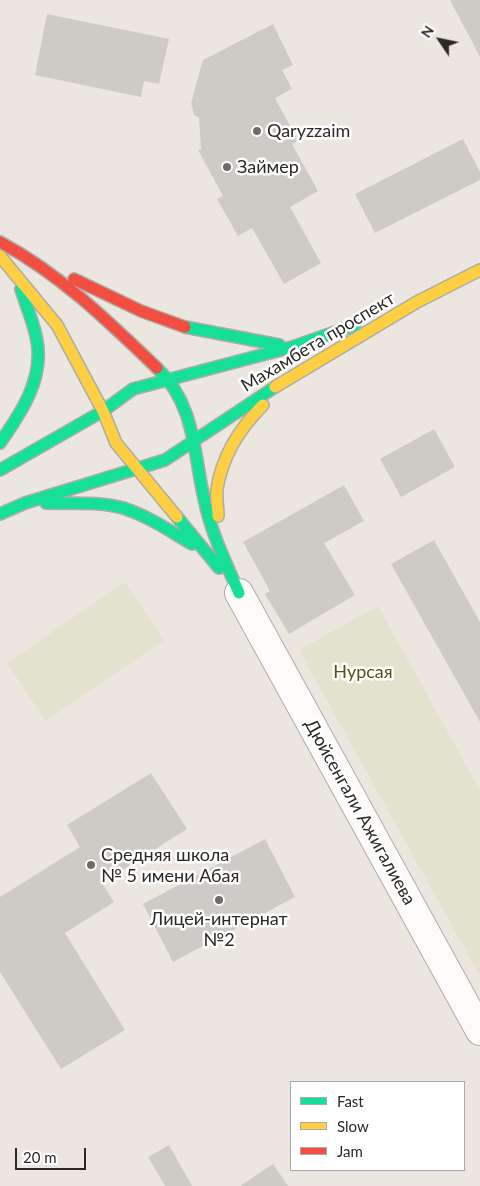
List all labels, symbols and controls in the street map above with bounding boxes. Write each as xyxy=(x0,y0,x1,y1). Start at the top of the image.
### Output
north arrow xyxy=(415,15,465,65)
text: N xyxy=(417,22,437,41)
place label: Qaryzzaim xyxy=(267,120,350,142)
marker: Qaryzzaim xyxy=(251,125,263,137)
place label: Займер xyxy=(237,156,299,178)
marker: Займер xyxy=(221,161,233,173)
street label: Махамбета проспект xyxy=(237,288,399,396)
park label: Нурсая xyxy=(333,661,393,683)
street label: Дюйсенгали Ажигалиева xyxy=(300,715,420,909)
place label: Средняя школа № 5 имени Абая xyxy=(101,844,239,886)
marker: Средняя школа № 5 имени Абая xyxy=(85,859,97,871)
marker: Лицей-интернат №2 xyxy=(213,894,225,906)
place label: Лицей-интернат №2 xyxy=(150,908,288,951)
legend xyxy=(290,1081,465,1171)
text: Fast xyxy=(337,1092,364,1110)
text: Slow xyxy=(337,1117,369,1135)
scale bar xyxy=(18,1138,89,1170)
text: Jam xyxy=(337,1142,363,1160)
text: 20 m xyxy=(23,1148,57,1166)

